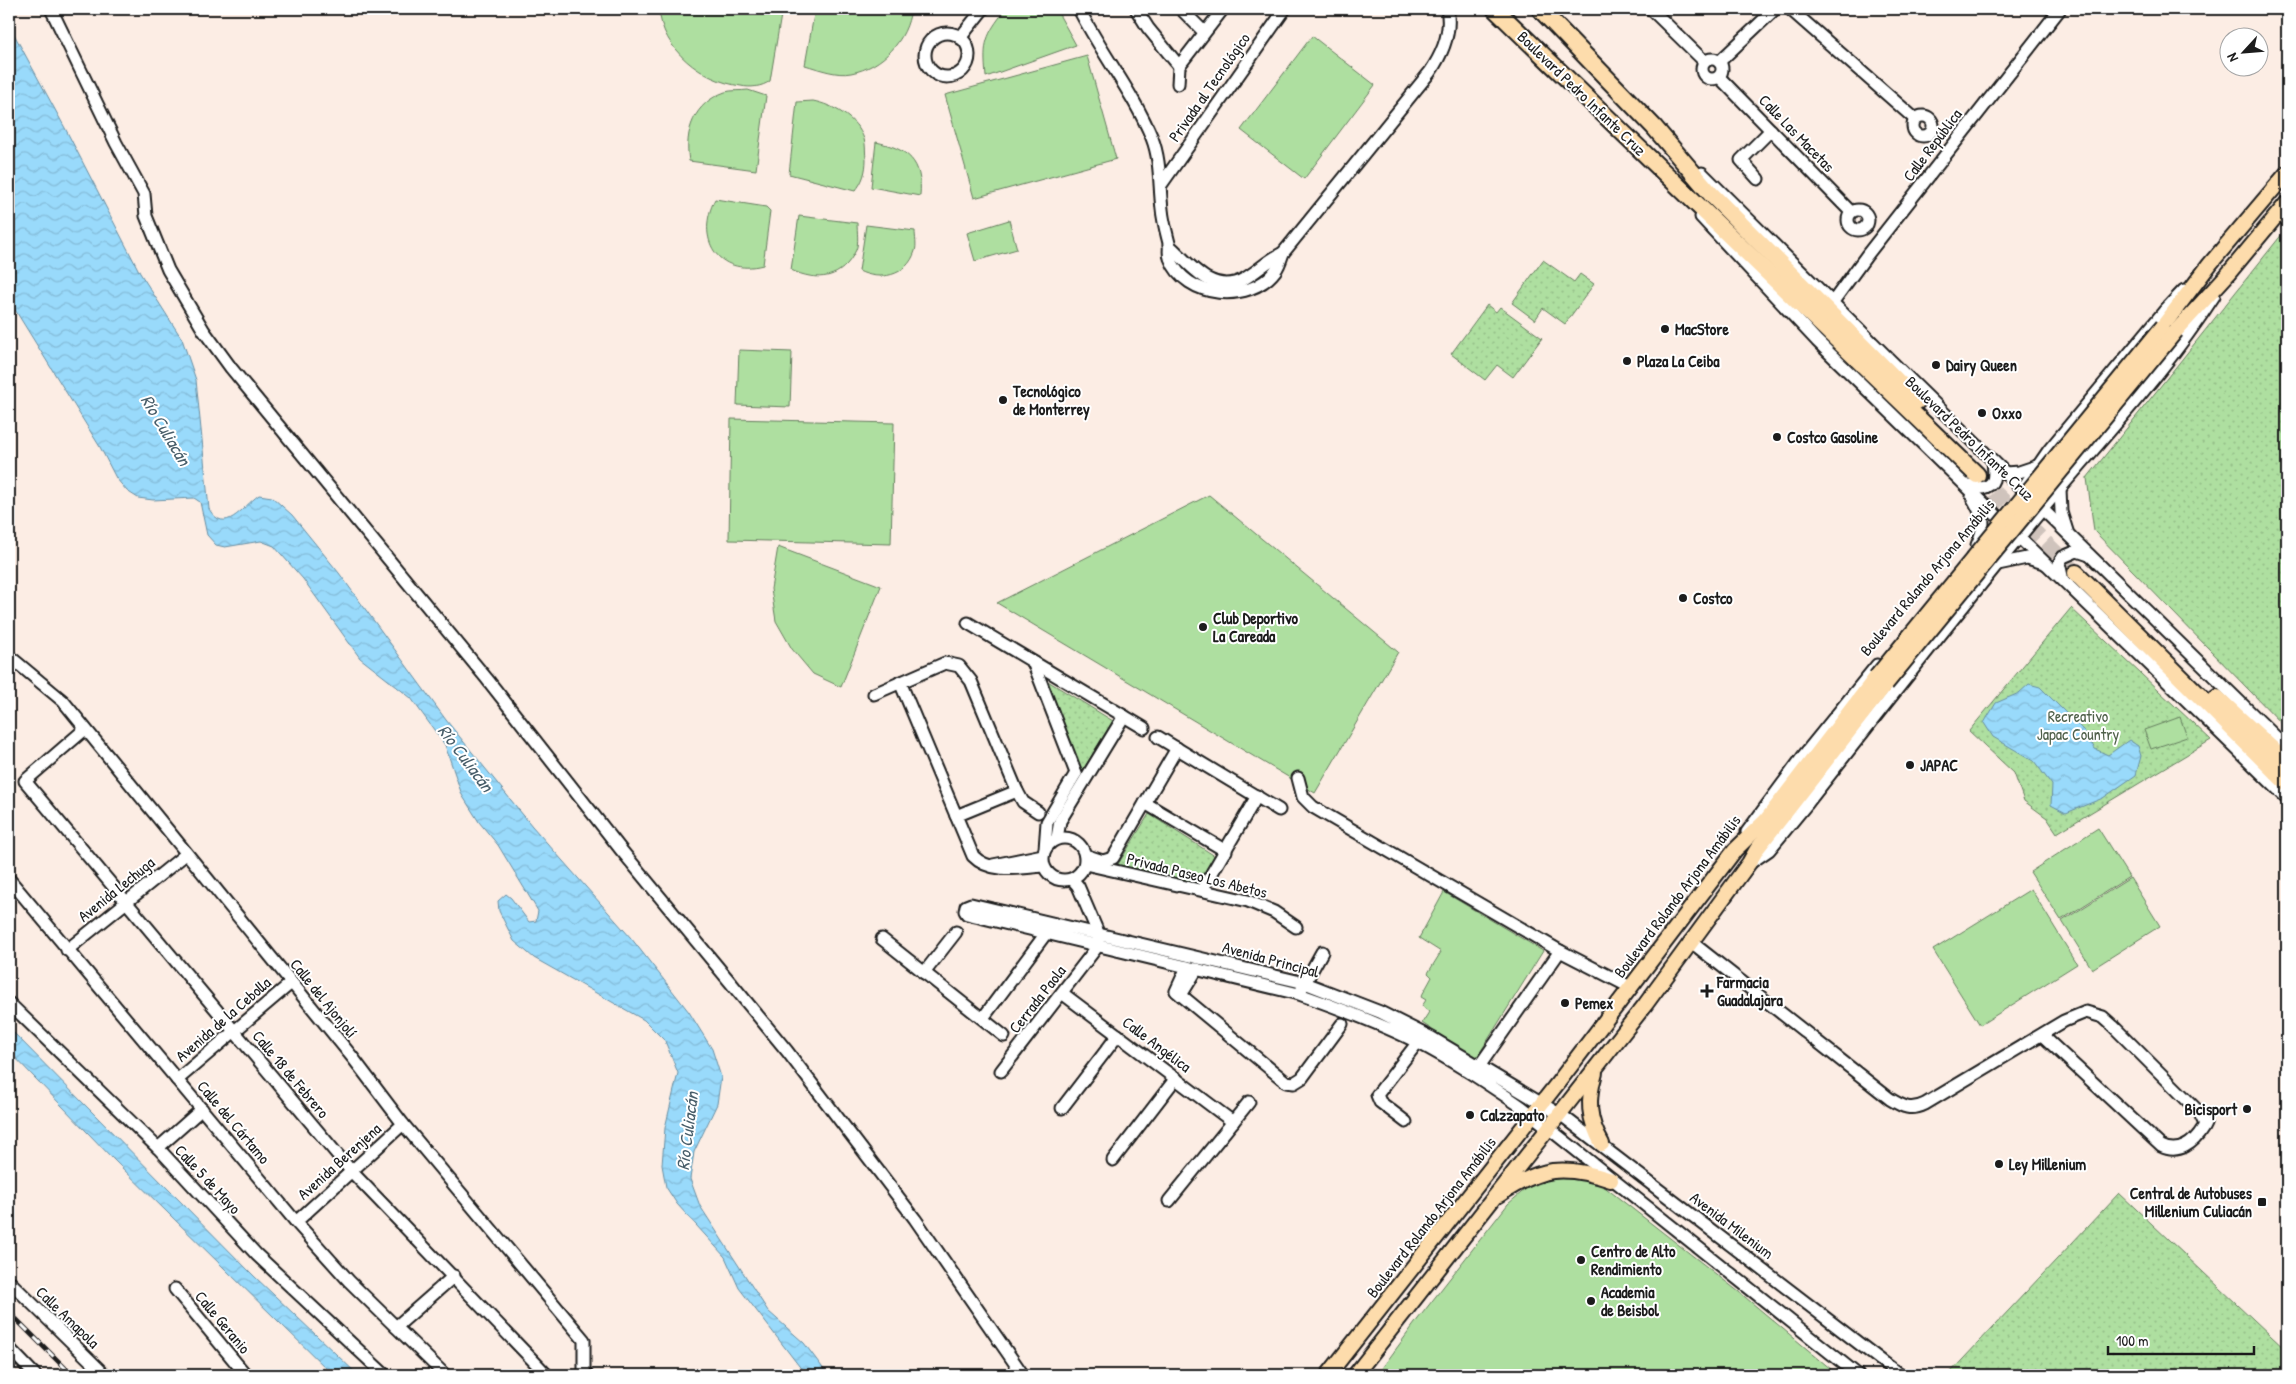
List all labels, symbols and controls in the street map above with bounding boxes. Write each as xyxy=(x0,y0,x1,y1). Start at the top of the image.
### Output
street label: Boulevard Pedro Infante Cruz xyxy=(1513,26,1651,160)
street label: Privada al Tecnológico xyxy=(1163,28,1255,146)
north arrow xyxy=(2218,28,2268,78)
text: N xyxy=(2221,50,2242,65)
street label: Calle Las Macetas xyxy=(1754,89,1840,177)
street label: Calle República xyxy=(1897,104,1967,186)
place label: MacStore xyxy=(1675,318,1729,340)
marker: MacStore xyxy=(1659,323,1671,335)
place label: Plaza La Ceiba xyxy=(1637,350,1720,372)
place label: Dairy Queen xyxy=(1946,354,2017,377)
marker: Plaza La Ceiba xyxy=(1621,355,1633,367)
marker: Dairy Queen xyxy=(1930,359,1942,371)
street label: Boulevard Pedro Infante Cruz xyxy=(1901,371,2039,505)
place label: Tecnológico de Monterrey xyxy=(1012,380,1090,421)
water label: Río Culiacán xyxy=(135,390,198,472)
marker: Tecnológico de Monterrey xyxy=(997,394,1009,406)
place label: Oxxo xyxy=(1992,402,2022,424)
marker: Oxxo xyxy=(1976,407,1988,419)
place label: Costco Gasoline xyxy=(1787,426,1879,448)
marker: Costco Gasoline xyxy=(1771,431,1783,443)
street label: Boulevard Rolando Arjona Amábilis xyxy=(1855,494,1999,660)
place label: Costco xyxy=(1693,587,1733,609)
marker: Costco xyxy=(1677,592,1689,604)
place label: Club Deportivo La Careada xyxy=(1213,607,1299,647)
marker: Club Deportivo La Careada xyxy=(1197,621,1209,633)
park label: Recreativo Japac Country xyxy=(2037,705,2119,745)
water label: Río Culiacán xyxy=(432,719,501,798)
place label: JAPAC xyxy=(1920,754,1958,776)
marker: JAPAC xyxy=(1904,759,1916,771)
street label: Boulevard Rolando Arjona Amábilis xyxy=(1608,810,1746,982)
street label: Privada Paseo Los Abetos xyxy=(1124,847,1270,903)
street label: Avenida Lechuga xyxy=(73,851,159,927)
street label: Avenida Principal xyxy=(1220,936,1323,983)
street label: Calle del Ajonjolí xyxy=(285,954,363,1042)
street label: Cerrada Paola xyxy=(1003,960,1071,1038)
place label: Farmacia Guadalajara xyxy=(1716,971,1784,1011)
street label: Avenida de la Cebolla xyxy=(171,972,275,1066)
marker: Farmacia Guadalajara xyxy=(1701,985,1713,997)
place label: Pemex xyxy=(1575,992,1613,1014)
marker: Pemex xyxy=(1559,997,1571,1009)
street label: Calle Angélica xyxy=(1118,1011,1196,1077)
street label: Calle 18 de Febrero xyxy=(248,1025,335,1123)
street label: Calle del Cártamo xyxy=(193,1076,276,1169)
water label: Río Culiacán xyxy=(670,1089,704,1172)
place label: Bicisport xyxy=(2184,1098,2237,1121)
marker: Bicisport xyxy=(2241,1103,2253,1115)
place label: Calzzapato xyxy=(1480,1104,1545,1127)
marker: Calzzapato xyxy=(1464,1109,1476,1121)
street label: Avenida Berenjena xyxy=(292,1118,386,1204)
street label: Boulevard Rolando Arjona Amábilis xyxy=(1361,1132,1501,1302)
street label: Calle 5 de Mayo xyxy=(170,1139,246,1219)
place label: Ley Millenium xyxy=(2009,1153,2086,1176)
marker: Ley Millenium xyxy=(1993,1158,2005,1170)
place label: Central de Autobuses Millenium Culiacán xyxy=(2130,1182,2253,1222)
street label: Avenida Milenium xyxy=(1686,1186,1778,1264)
marker: Central de Autobuses Millenium Culiacán xyxy=(2256,1196,2268,1208)
place label: Centro de Alto Rendimiento xyxy=(1591,1240,1676,1280)
marker: Centro de Alto Rendimiento xyxy=(1575,1254,1587,1266)
street label: Calle Amapola xyxy=(31,1281,105,1353)
place label: Academia de Beisbol xyxy=(1601,1281,1660,1321)
street label: Calle Geranio xyxy=(190,1286,256,1358)
marker: Academia de Beisbol xyxy=(1585,1295,1597,1307)
scale bar xyxy=(2108,1324,2255,1356)
text: 100 m xyxy=(2116,1330,2149,1351)

